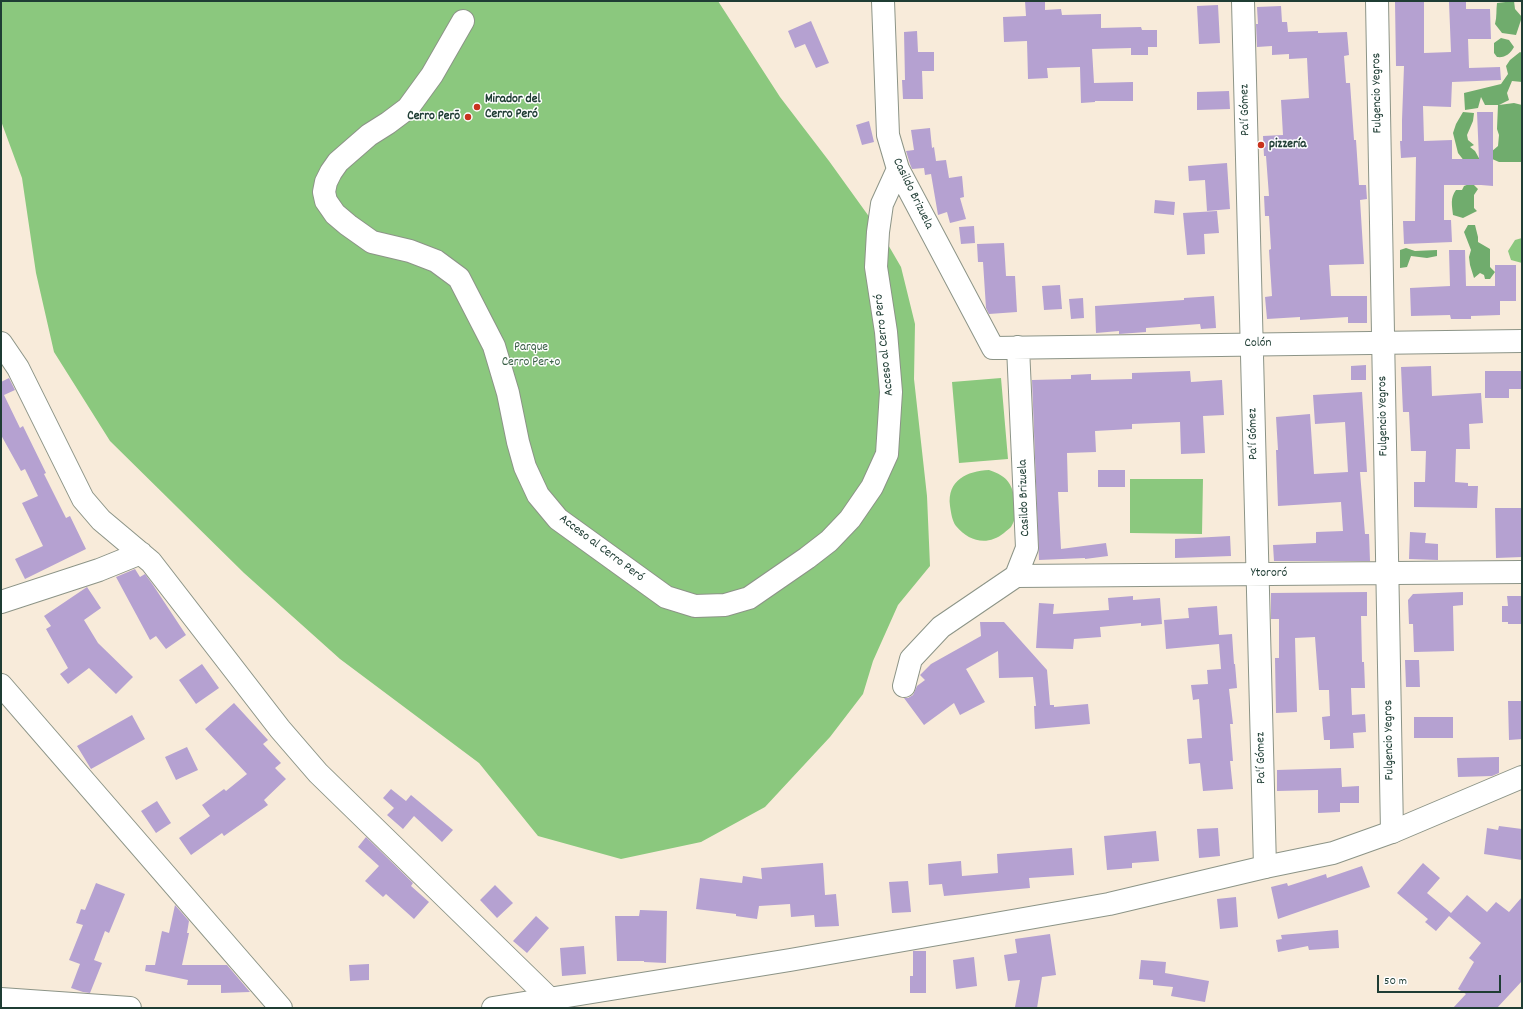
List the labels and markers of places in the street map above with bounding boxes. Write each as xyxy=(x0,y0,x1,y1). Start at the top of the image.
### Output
place label: Mirador del Cerro Peró xyxy=(485,92,541,123)
marker: Mirador del Cerro Peró xyxy=(472,102,482,112)
place label: Cerro Perõ xyxy=(407,109,460,125)
marker: Cerro Perõ xyxy=(463,112,473,122)
place label: pizzería xyxy=(1269,137,1306,153)
marker: pizzería xyxy=(1256,140,1266,150)

